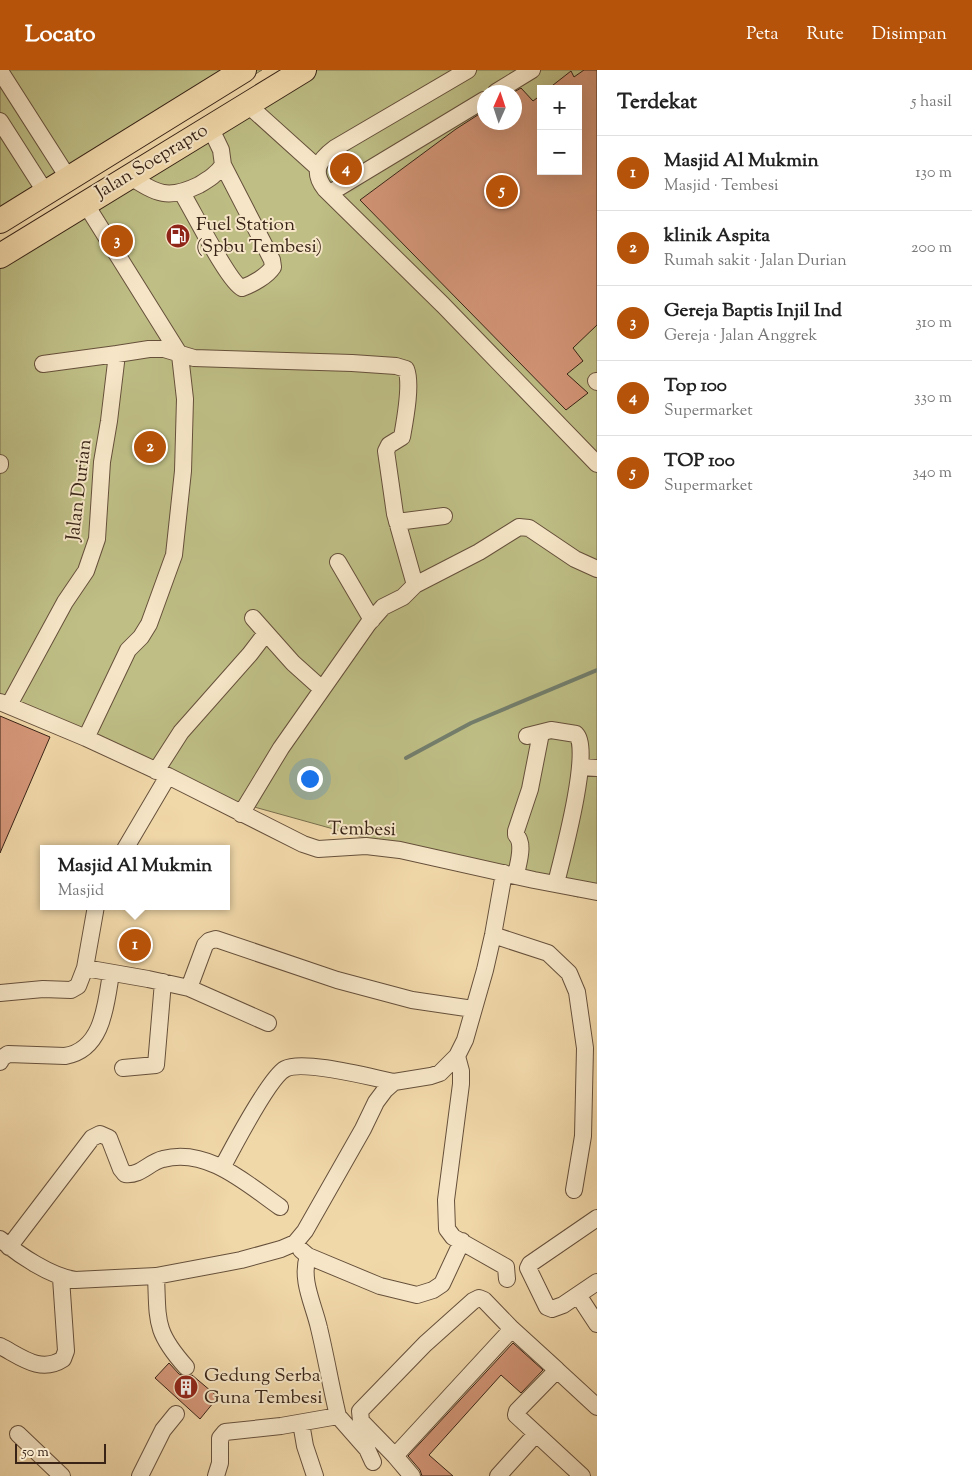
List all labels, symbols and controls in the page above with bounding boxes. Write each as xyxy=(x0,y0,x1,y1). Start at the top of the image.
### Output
text: Locato xyxy=(25,18,96,52)
text: Peta xyxy=(746,22,778,48)
text: Rute xyxy=(806,22,844,48)
text: Disimpan xyxy=(872,22,947,48)
north arrow xyxy=(477,85,522,130)
map controls xyxy=(537,85,582,175)
button: + xyxy=(537,85,582,130)
text: Terdekat xyxy=(617,88,697,118)
text: 5 hasil xyxy=(911,91,952,114)
street label: Jalan Soeprapto xyxy=(90,118,214,207)
button: − xyxy=(537,130,582,175)
text: Masjid Al Mukmin xyxy=(664,148,819,175)
pin: 4 xyxy=(330,150,362,188)
text: 1 xyxy=(630,162,636,185)
text: 130 m xyxy=(915,162,952,185)
pin: 5 xyxy=(486,172,518,210)
text: Masjid · Tembesi xyxy=(664,175,779,198)
place label: Fuel Station (Spbu Tembesi) xyxy=(196,212,322,261)
pin: 3 xyxy=(101,222,133,260)
fuel station icon: Fuel Station (Spbu Tembesi) xyxy=(165,223,191,249)
text: klinik Aspita xyxy=(664,223,770,250)
text: 2 xyxy=(629,237,637,260)
text: 200 m xyxy=(911,237,952,260)
text: Rumah sakit · Jalan Durian xyxy=(664,250,847,273)
text: Gereja Baptis Injil Ind xyxy=(664,298,842,325)
text: 3 xyxy=(630,312,636,335)
text: 310 m xyxy=(915,312,952,335)
text: Gereja · Jalan Anggrek xyxy=(664,325,817,348)
text: Top 100 xyxy=(664,373,727,400)
text: 4 xyxy=(629,387,637,410)
text: 330 m xyxy=(914,387,952,410)
text: Supermarket xyxy=(664,400,753,423)
pin: 2 xyxy=(134,428,166,466)
street label: Jalan Durian xyxy=(60,438,100,543)
text: TOP 100 xyxy=(664,448,735,475)
text: 5 xyxy=(630,462,636,485)
text: 340 m xyxy=(913,462,952,485)
text: Supermarket xyxy=(664,475,753,498)
your location xyxy=(297,766,323,792)
street label: Tembesi xyxy=(328,816,396,844)
popup xyxy=(40,845,230,910)
text: Masjid Al Mukmin xyxy=(58,853,212,880)
text: Masjid xyxy=(58,880,104,903)
pin: 1 xyxy=(119,926,151,964)
place label: Gedung Serba Guna Tembesi xyxy=(204,1363,323,1412)
building icon: Gedung Serba Guna Tembesi xyxy=(173,1374,199,1400)
scale bar xyxy=(15,1441,106,1464)
text: 50 m xyxy=(22,1443,49,1463)

